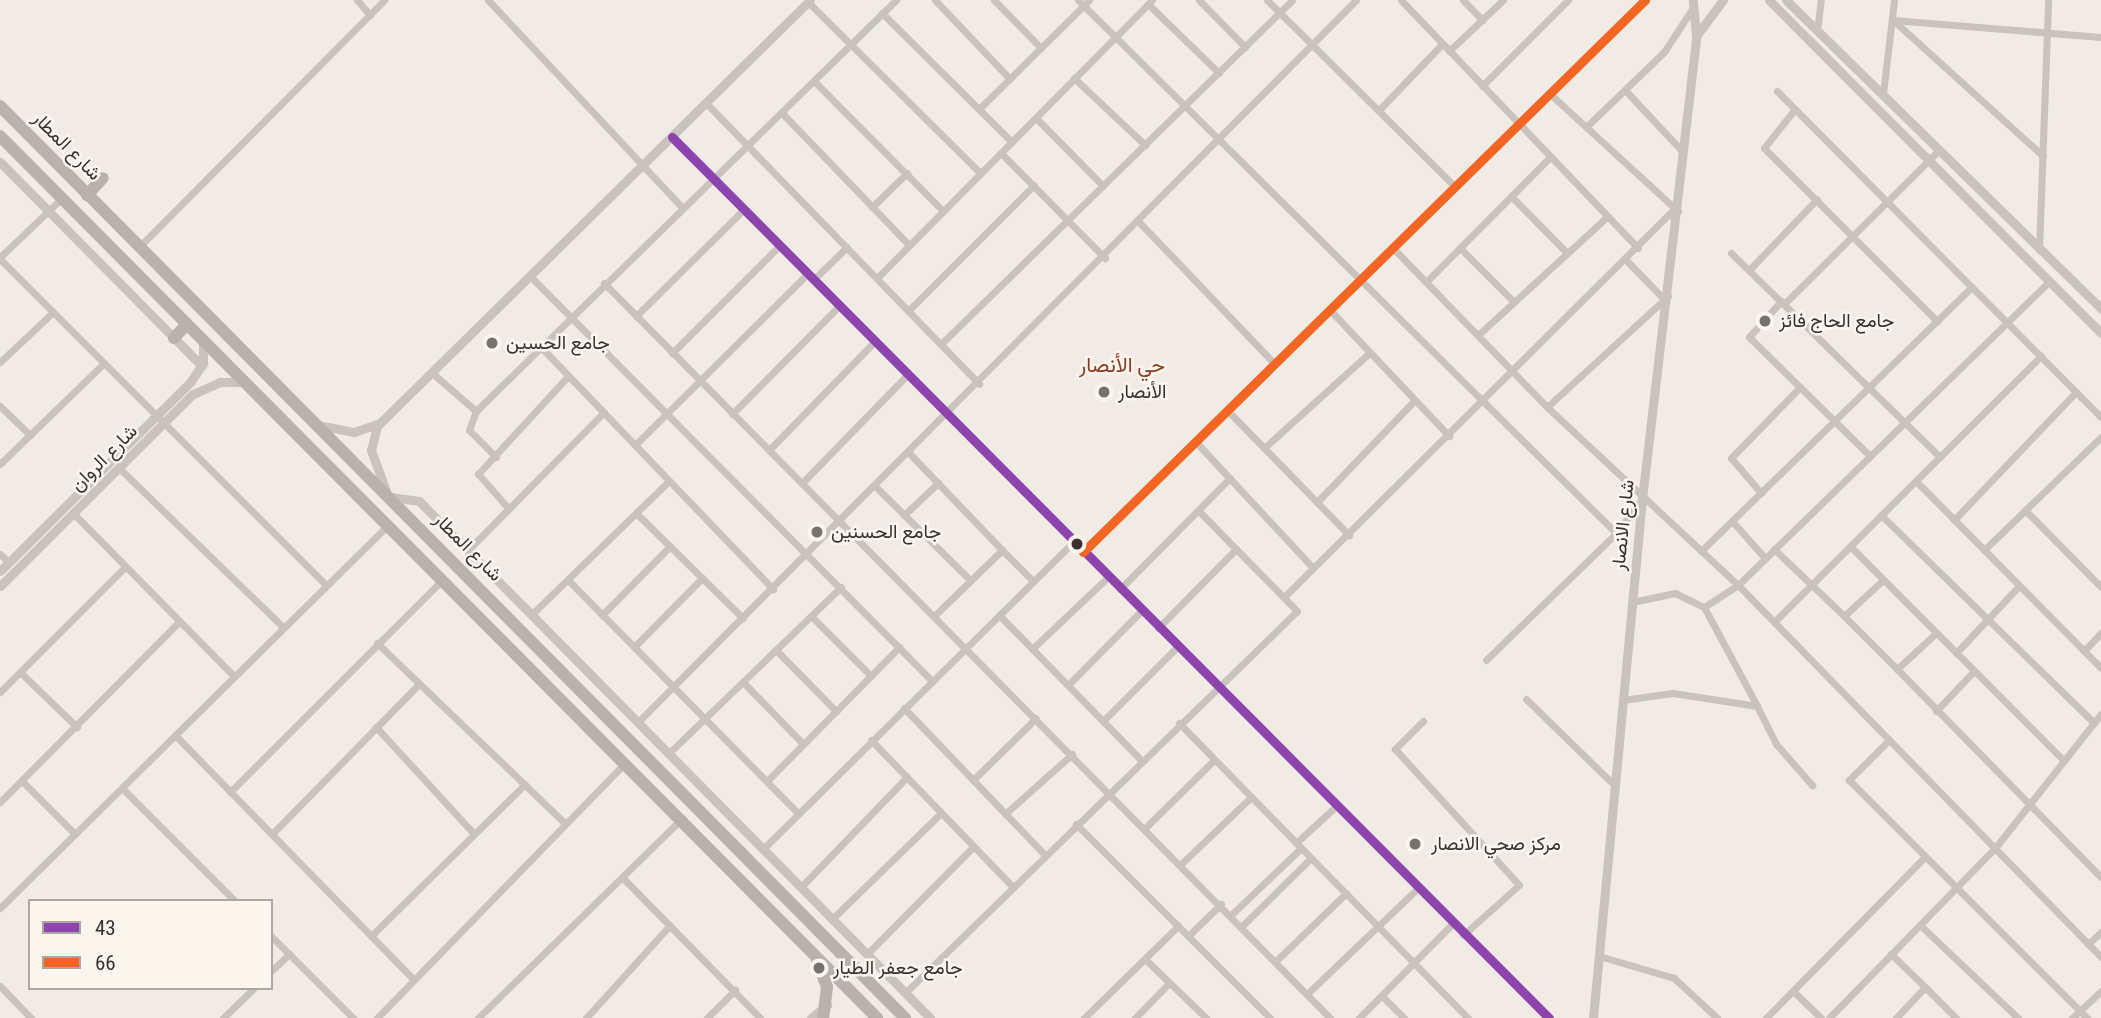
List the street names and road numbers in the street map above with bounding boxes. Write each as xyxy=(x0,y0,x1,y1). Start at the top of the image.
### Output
street label: شارع المطار xyxy=(28,107,106,185)
street label: شارع الروان xyxy=(66,420,142,496)
street label: شارع الانصار xyxy=(1607,479,1639,571)
street label: شارع المطار xyxy=(429,508,507,586)

